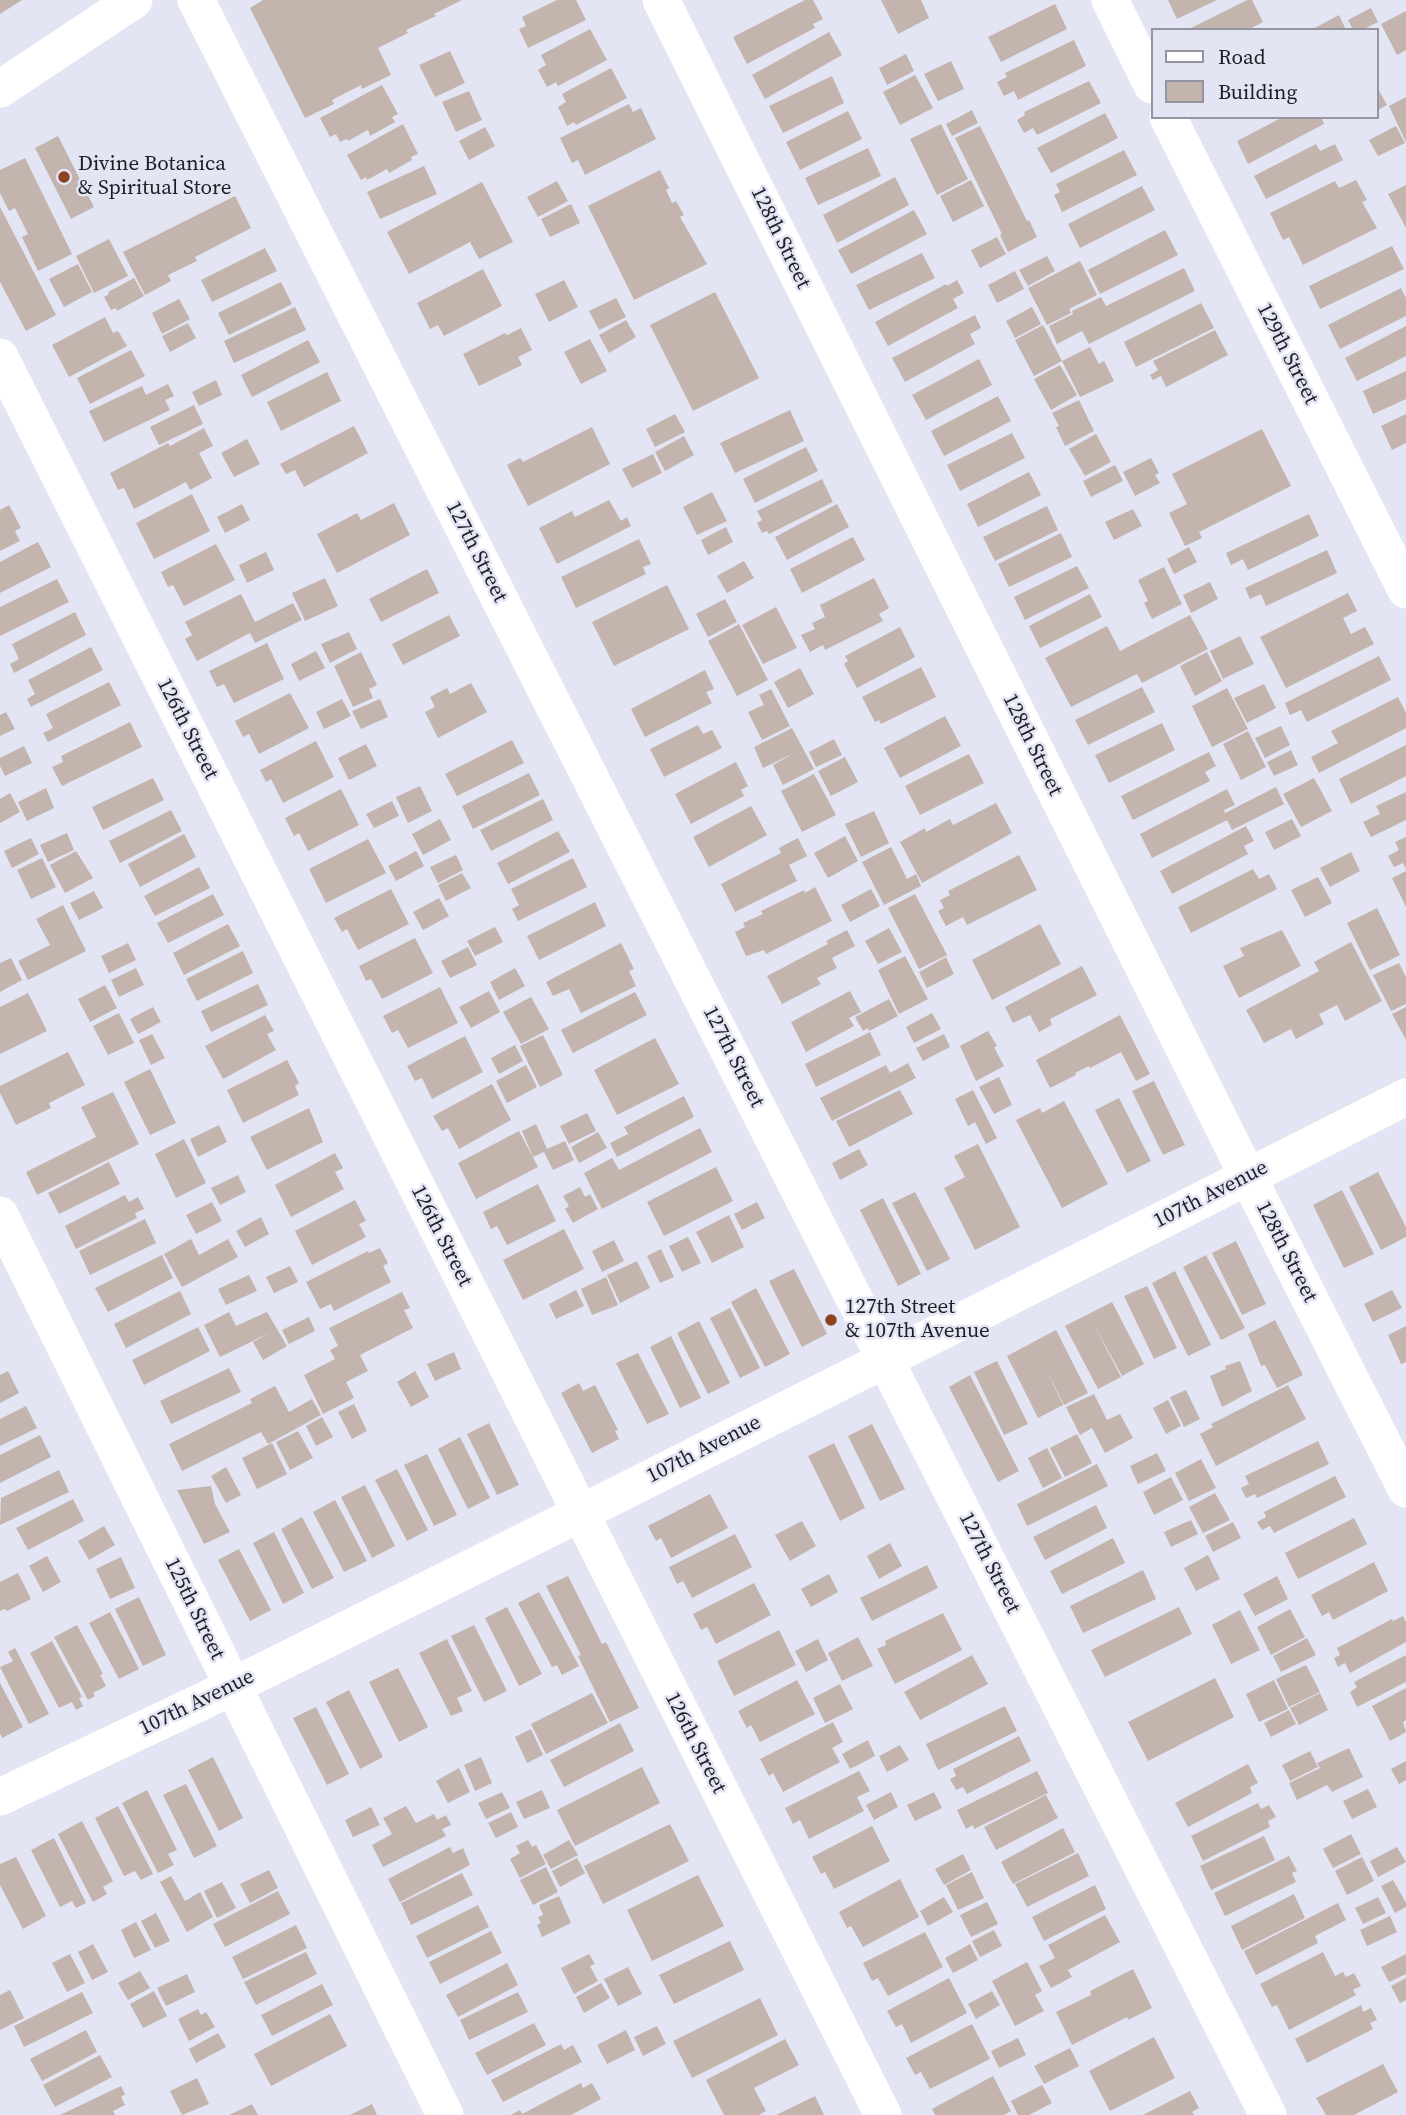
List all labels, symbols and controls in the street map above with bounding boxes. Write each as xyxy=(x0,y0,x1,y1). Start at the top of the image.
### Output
legend xyxy=(1150,28,1378,119)
text: Road xyxy=(1218,42,1266,71)
text: Building xyxy=(1218,77,1297,106)
place label: Divine Botanica & Spiritual Store xyxy=(78,152,231,202)
marker: Divine Botanica & Spiritual Store xyxy=(56,169,72,185)
street label: 128th Street xyxy=(745,183,815,293)
street label: 129th Street xyxy=(1251,299,1323,409)
street label: 127th Street xyxy=(440,497,512,607)
street label: 126th Street xyxy=(151,674,223,784)
street label: 128th Street xyxy=(997,690,1067,800)
street label: 127th Street xyxy=(697,1002,769,1112)
street label: 107th Avenue xyxy=(1150,1155,1272,1235)
street label: 126th Street xyxy=(405,1181,477,1291)
street label: 128th Street xyxy=(1250,1197,1322,1307)
place label: 127th Street & 107th Avenue xyxy=(845,1295,990,1345)
marker: 127th Street & 107th Avenue xyxy=(823,1312,839,1328)
street label: 107th Avenue xyxy=(643,1410,765,1490)
street label: 127th Street xyxy=(953,1508,1025,1618)
street label: 125th Street xyxy=(159,1554,229,1664)
street label: 107th Avenue xyxy=(135,1664,259,1742)
street label: 126th Street xyxy=(659,1688,731,1798)

